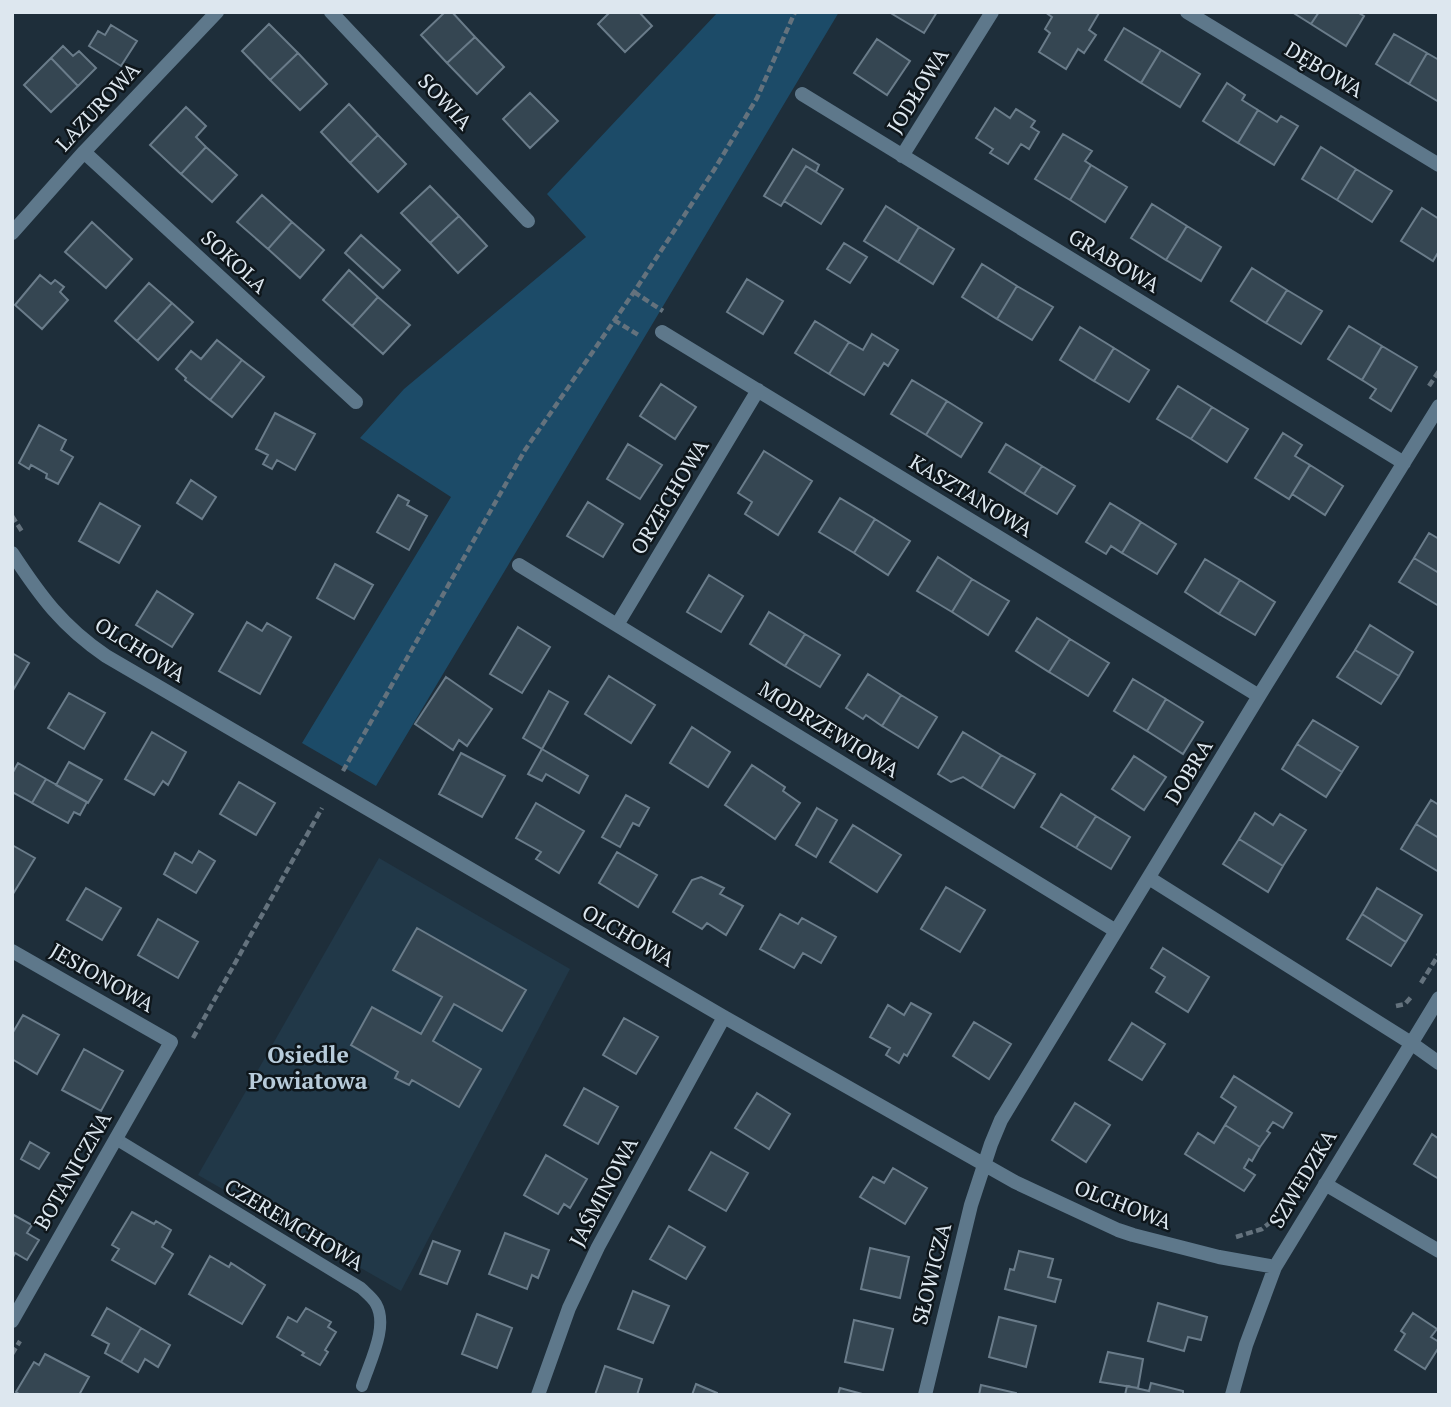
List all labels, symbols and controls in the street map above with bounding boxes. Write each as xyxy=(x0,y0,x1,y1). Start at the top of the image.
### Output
street label: DĘBOWA xyxy=(1280,35,1370,104)
street label: JODŁOWA xyxy=(880,42,955,138)
street label: LAZUROWA xyxy=(49,55,146,157)
street label: SOWIA xyxy=(412,67,479,136)
street label: GRABOWA xyxy=(1064,222,1166,299)
street label: SOKOLA xyxy=(195,223,274,300)
street label: ORZECHOWA xyxy=(624,433,715,559)
street label: KASZTANOWA xyxy=(905,447,1039,543)
street label: OLCHOWA xyxy=(90,610,192,688)
street label: MODRZEWIOWA xyxy=(754,675,906,784)
street label: DOBRA xyxy=(1158,733,1219,809)
street label: OLCHOWA xyxy=(577,897,680,973)
street label: JESIONOWA xyxy=(45,936,160,1019)
district label: Osiedle Powiatowa xyxy=(248,1039,368,1096)
street label: BOTANICZNA xyxy=(27,1106,118,1235)
street label: SZWEDZKA xyxy=(1262,1124,1343,1233)
street label: JAŚMINOWA xyxy=(562,1131,644,1251)
street label: CZEREMCHOWA xyxy=(220,1172,370,1277)
street label: OLCHOWA xyxy=(1071,1173,1177,1236)
street label: SŁOWICZA xyxy=(905,1219,957,1328)

